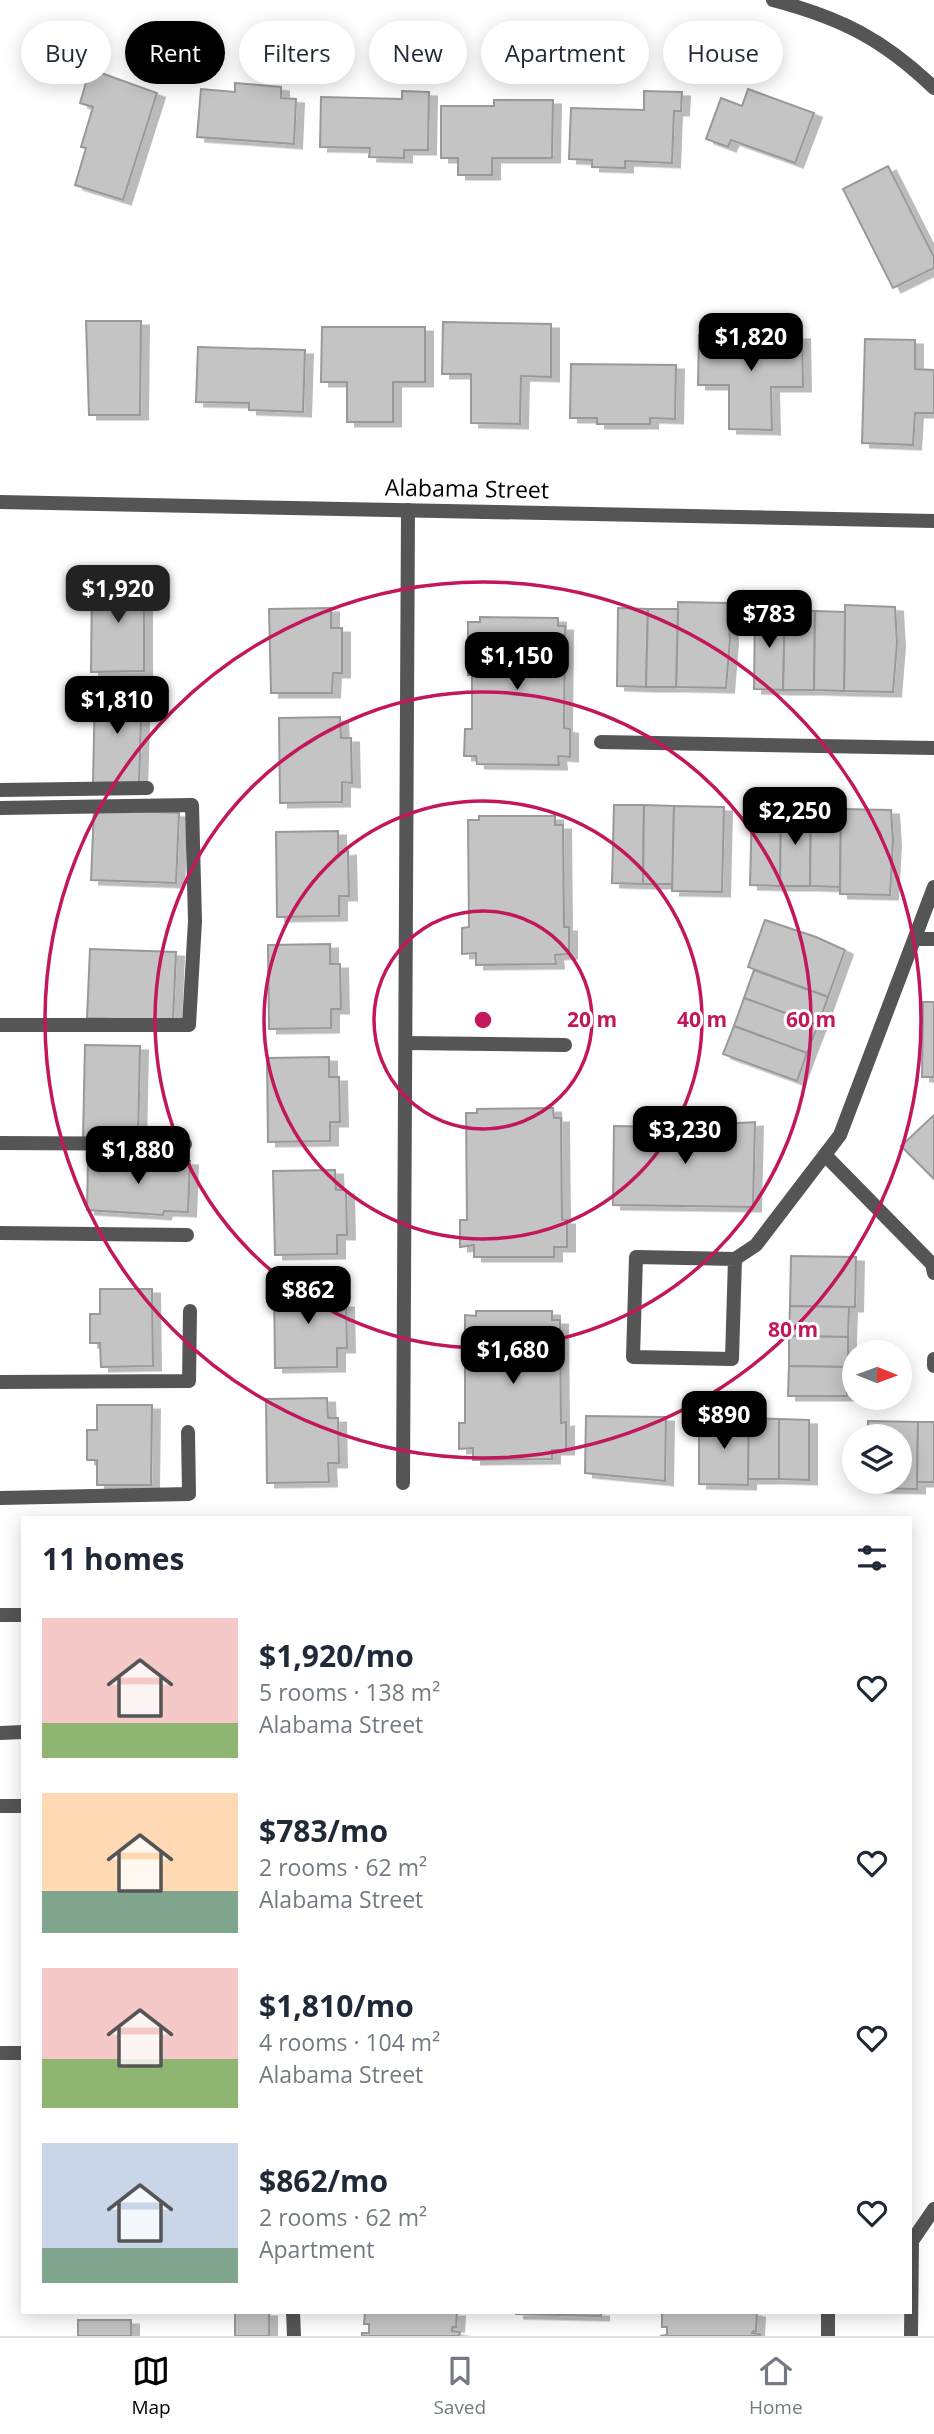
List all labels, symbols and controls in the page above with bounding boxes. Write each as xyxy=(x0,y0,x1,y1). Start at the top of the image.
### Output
chip: Buy xyxy=(21,21,111,84)
chip: Rent xyxy=(125,21,225,84)
chip: Filters xyxy=(239,21,355,84)
chip: New xyxy=(369,21,467,84)
chip: Apartment xyxy=(481,21,649,84)
chip: House xyxy=(663,21,783,84)
pin: $1,820 xyxy=(694,314,808,373)
text: $1,820 xyxy=(715,320,787,352)
street label: Alabama Street xyxy=(385,471,549,505)
pin: $1,920 xyxy=(61,566,175,625)
text: $1,920 xyxy=(82,572,154,604)
pin: $783 xyxy=(728,590,810,650)
text: $783 xyxy=(743,597,795,629)
pin: $1,150 xyxy=(460,632,574,692)
text: $1,150 xyxy=(481,639,553,671)
pin: $1,810 xyxy=(60,676,174,736)
text: $1,810 xyxy=(81,683,153,715)
pin: $2,250 xyxy=(738,788,852,847)
text: $2,250 xyxy=(759,794,831,826)
text: 20 m xyxy=(567,1005,617,1033)
text: 40 m xyxy=(677,1005,727,1033)
text: 60 m xyxy=(786,1005,836,1033)
centre of rings xyxy=(471,1008,495,1032)
pin: $3,230 xyxy=(628,1106,742,1166)
text: $3,230 xyxy=(649,1113,721,1145)
pin: $1,880 xyxy=(81,1126,195,1186)
text: $1,880 xyxy=(102,1133,174,1165)
pin: $862 xyxy=(267,1266,349,1326)
text: $862 xyxy=(282,1273,334,1305)
text: 80 m xyxy=(768,1315,818,1343)
pin: $1,680 xyxy=(456,1326,570,1386)
text: $1,680 xyxy=(477,1333,549,1365)
north arrow xyxy=(842,1340,912,1410)
map controls xyxy=(842,1340,912,1494)
pin: $890 xyxy=(683,1392,765,1451)
text: $890 xyxy=(698,1398,750,1430)
button: layers xyxy=(842,1424,912,1494)
text: 11 homes xyxy=(42,1538,185,1579)
icon: filters xyxy=(853,1539,891,1577)
text: $1,920/mo xyxy=(259,1635,414,1676)
icon: home xyxy=(98,1646,182,1730)
icon: heart xyxy=(853,1669,891,1707)
text: 5 rooms · 138 m² xyxy=(259,1676,440,1708)
text: Alabama Street xyxy=(259,1708,423,1740)
text: $783/mo xyxy=(259,1810,388,1851)
icon: home xyxy=(98,1821,182,1905)
icon: heart xyxy=(853,1844,891,1882)
text: 2 rooms · 62 m² xyxy=(259,1851,427,1883)
text: Alabama Street xyxy=(259,1883,423,1915)
text: $1,810/mo xyxy=(259,1985,414,2026)
icon: home xyxy=(98,1996,182,2080)
icon: heart xyxy=(853,2019,891,2057)
text: 4 rooms · 104 m² xyxy=(259,2026,440,2058)
text: Alabama Street xyxy=(259,2058,423,2090)
text: $862/mo xyxy=(259,2160,388,2201)
icon: home xyxy=(98,2171,182,2255)
icon: heart xyxy=(853,2194,891,2232)
text: 2 rooms · 62 m² xyxy=(259,2201,427,2233)
text: Apartment xyxy=(259,2233,375,2265)
tab: Map xyxy=(131,2352,171,2420)
tab: Saved xyxy=(433,2352,486,2420)
tab: Home xyxy=(749,2352,803,2420)

